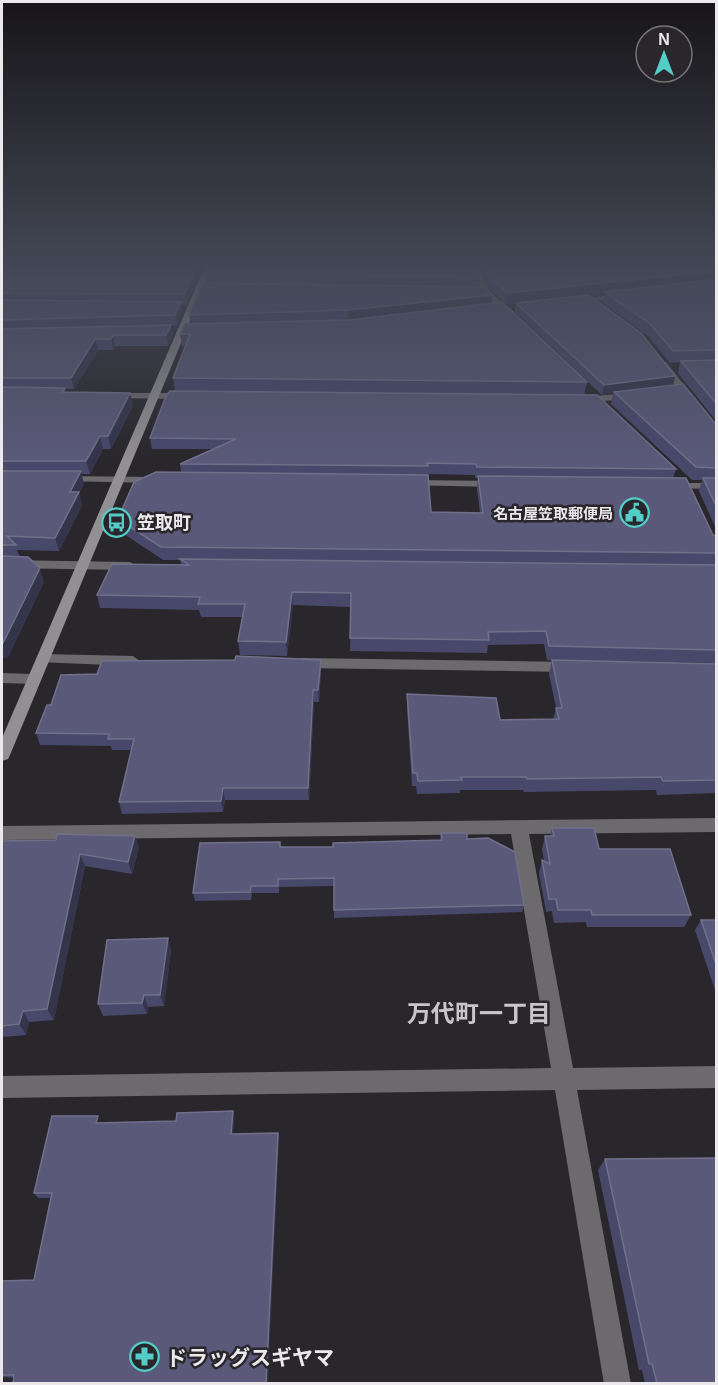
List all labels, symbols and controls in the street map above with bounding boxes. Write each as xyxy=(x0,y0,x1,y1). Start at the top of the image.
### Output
north arrow xyxy=(634,24,694,84)
text: N xyxy=(658,31,670,48)
public building icon: 名古屋笠取郵便局 xyxy=(618,497,650,529)
place label: 名古屋笠取郵便局 xyxy=(493,505,613,522)
bus stop icon: 笠取町 xyxy=(100,507,132,539)
place label: 笠取町 xyxy=(137,513,191,533)
district label: 万代町一丁目 xyxy=(407,1000,551,1027)
pharmacy icon: ドラッグスギヤマ xyxy=(129,1341,161,1373)
place label: ドラッグスギヤマ xyxy=(166,1346,334,1369)

